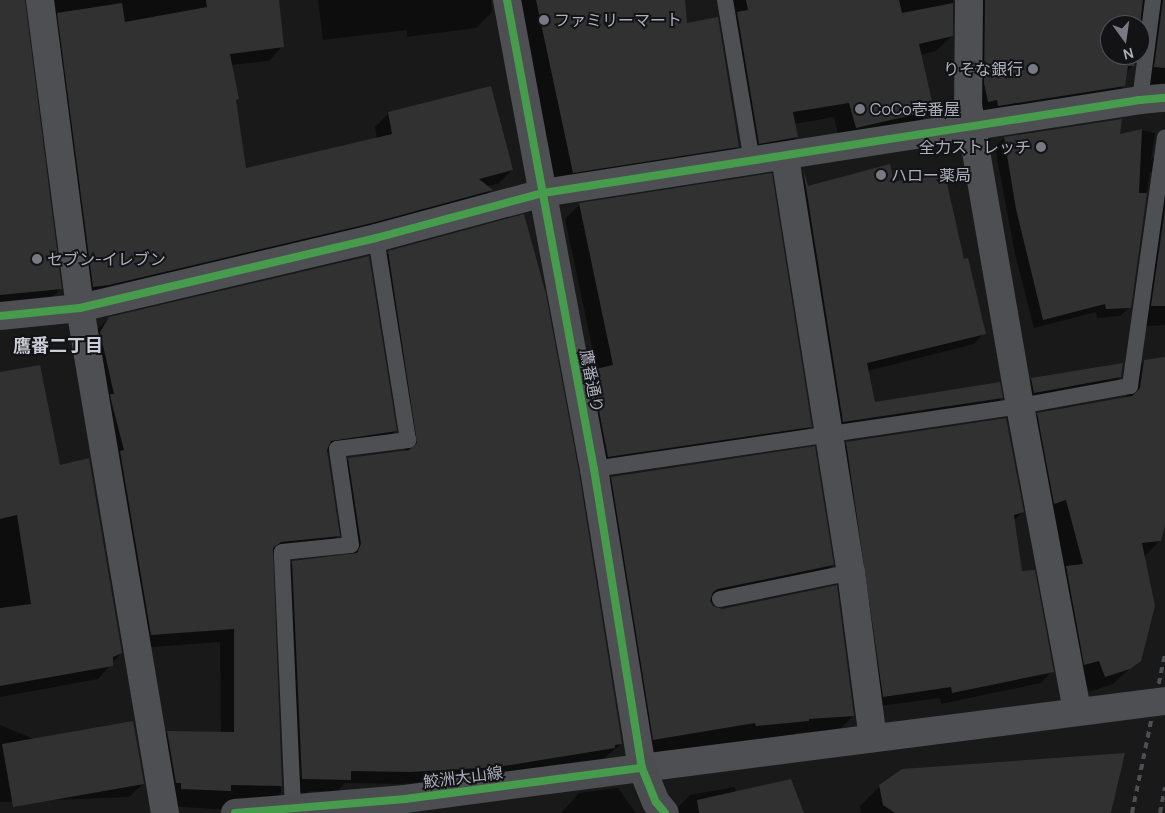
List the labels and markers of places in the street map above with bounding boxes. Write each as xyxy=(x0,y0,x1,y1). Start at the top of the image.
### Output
place label: ファミリーマート xyxy=(554,10,682,30)
marker: ファミリーマート xyxy=(538,14,550,26)
place label: りそな銀行 xyxy=(943,59,1023,79)
marker: りそな銀行 xyxy=(1027,63,1039,75)
place label: CoCo壱番屋 xyxy=(870,99,960,119)
marker: CoCo壱番屋 xyxy=(854,103,866,115)
place label: 全力ストレッチ xyxy=(919,137,1031,157)
marker: 全力ストレッチ xyxy=(1035,141,1047,153)
place label: ハロー薬局 xyxy=(891,165,971,185)
marker: ハロー薬局 xyxy=(875,169,887,181)
place label: セブン-イレブン xyxy=(47,249,166,269)
marker: セブン-イレブン xyxy=(31,253,43,265)

